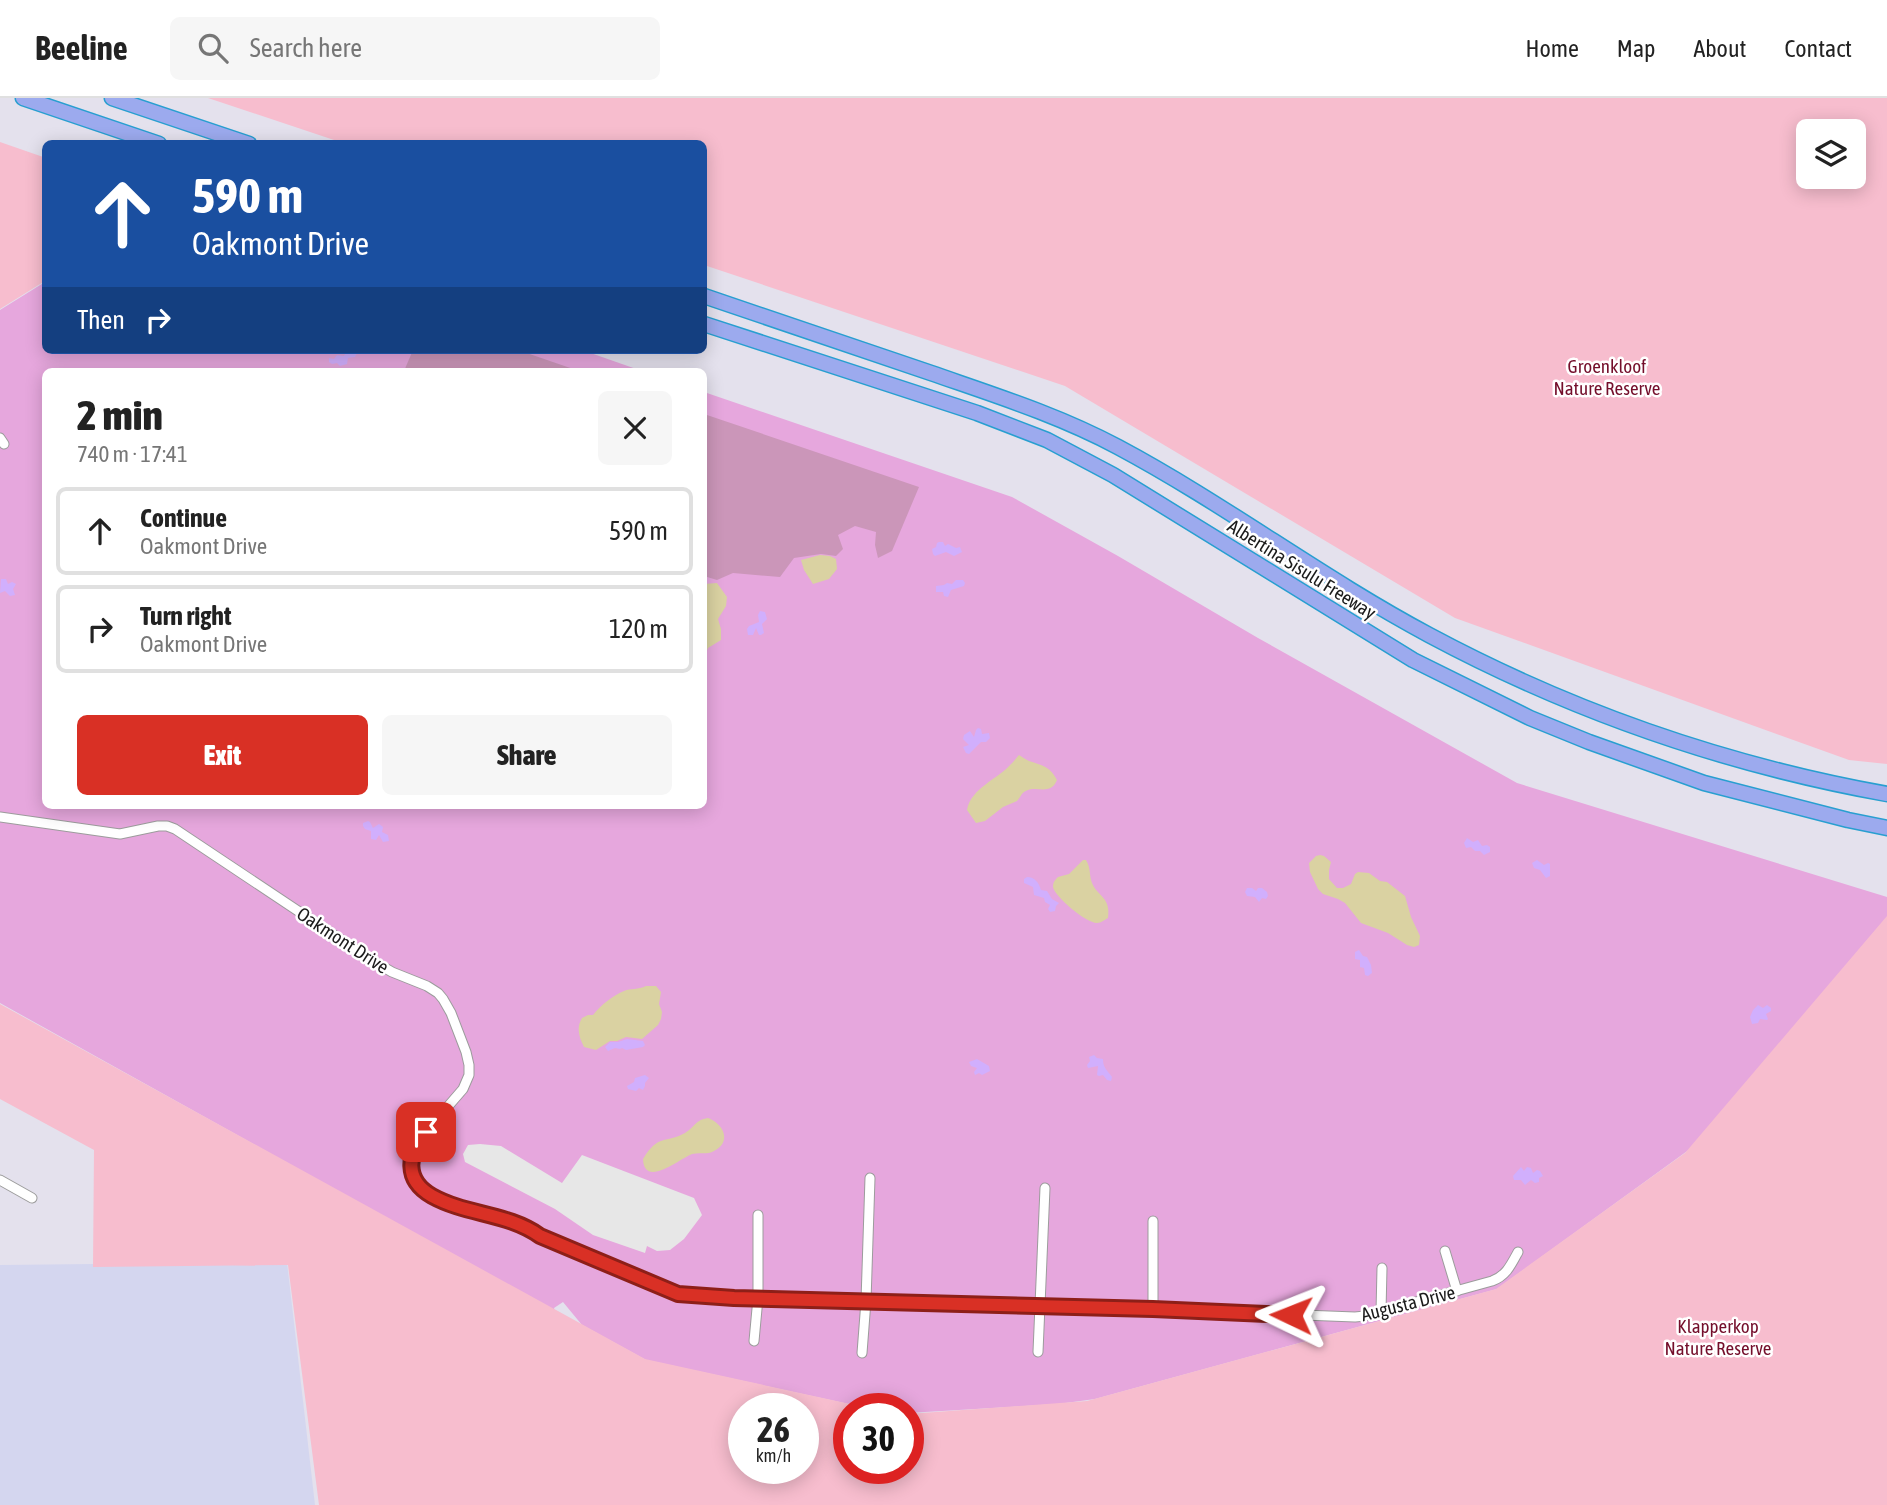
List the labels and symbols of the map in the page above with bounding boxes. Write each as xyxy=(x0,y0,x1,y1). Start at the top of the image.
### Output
park label: Groenkloof Nature Reserve xyxy=(1554,355,1660,399)
street label: Albertina Sisulu Freeway xyxy=(1224,514,1380,624)
street label: Oakmont Drive xyxy=(293,902,393,978)
pin xyxy=(396,1102,456,1162)
position arrow xyxy=(1254,1278,1328,1352)
street label: Augusta Drive xyxy=(1359,1281,1457,1325)
park label: Klapperkop Nature Reserve xyxy=(1665,1315,1771,1359)
speed limit sign: 30 xyxy=(833,1393,924,1484)

